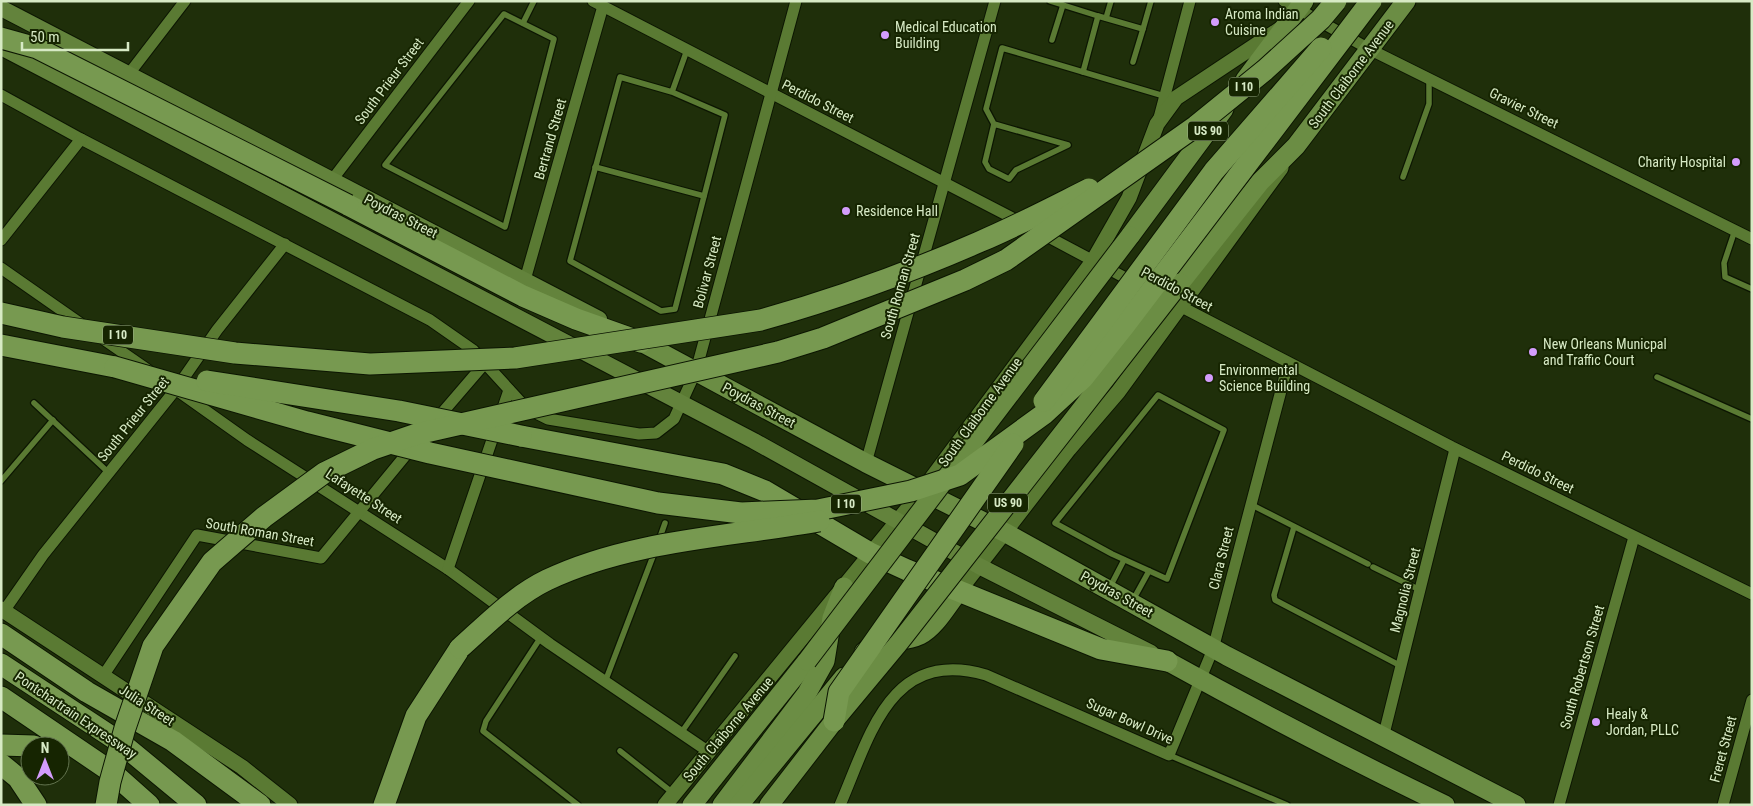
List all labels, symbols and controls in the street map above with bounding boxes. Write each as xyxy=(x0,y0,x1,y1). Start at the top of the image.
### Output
place label: Aroma Indian Cuisine xyxy=(1225,6,1299,38)
marker: Aroma Indian Cuisine xyxy=(1209,16,1221,28)
street label: South Claiborne Avenue xyxy=(1305,16,1397,131)
place label: Medical Education Building xyxy=(895,19,997,51)
scale bar xyxy=(22,20,129,52)
text: 50 m xyxy=(30,28,60,46)
marker: Medical Education Building xyxy=(879,29,891,41)
street label: South Prieur Street xyxy=(351,35,427,127)
street label: Perdido Street xyxy=(779,76,857,126)
road number: I 10 xyxy=(1229,77,1259,96)
street label: Gravier Street xyxy=(1487,84,1561,132)
street label: Bertrand Street xyxy=(531,97,569,181)
road number: US 90 xyxy=(1188,122,1228,140)
place label: Charity Hospital xyxy=(1638,154,1726,170)
marker: Charity Hospital xyxy=(1730,156,1742,168)
street label: Poydras Street xyxy=(362,191,440,241)
place label: Residence Hall xyxy=(856,203,938,219)
marker: Residence Hall xyxy=(840,205,852,217)
street label: South Roman Street xyxy=(877,231,923,341)
street label: Bolivar Street xyxy=(690,234,724,310)
street label: Perdido Street xyxy=(1139,264,1215,314)
road number: I 10 xyxy=(103,326,133,344)
place label: New Orleans Municpal and Traffic Court xyxy=(1543,336,1667,368)
marker: New Orleans Municpal and Traffic Court xyxy=(1527,346,1539,358)
street label: South Claiborne Avenue xyxy=(935,354,1025,470)
place label: Environmental Science Building xyxy=(1219,362,1310,394)
marker: Environmental Science Building xyxy=(1203,372,1215,384)
street label: South Prieur Street xyxy=(94,374,172,464)
street label: Poydras Street xyxy=(720,379,798,431)
street label: Perdido Street xyxy=(1499,448,1577,496)
street label: Lafayette Street xyxy=(323,465,405,527)
road number: US 90 xyxy=(988,493,1028,512)
road number: I 10 xyxy=(831,494,861,514)
street label: South Roman Street xyxy=(205,515,315,549)
street label: Clara Street xyxy=(1205,525,1237,591)
street label: Magnolia Street xyxy=(1387,546,1423,634)
street label: Poydras Street xyxy=(1078,568,1156,620)
street label: South Robertson Street xyxy=(1557,603,1607,731)
street label: Pontchartrain Expressway xyxy=(12,668,140,762)
street label: South Claiborne Avenue xyxy=(680,673,777,784)
street label: Julia Street xyxy=(116,681,178,729)
street label: Sugar Bowl Drive xyxy=(1084,695,1176,747)
place label: Healy & Jordan, PLLC xyxy=(1606,706,1679,738)
street label: Freret Street xyxy=(1706,714,1740,784)
marker: Healy & Jordan, PLLC xyxy=(1590,716,1602,728)
north arrow xyxy=(20,736,70,786)
text: N xyxy=(41,740,49,756)

